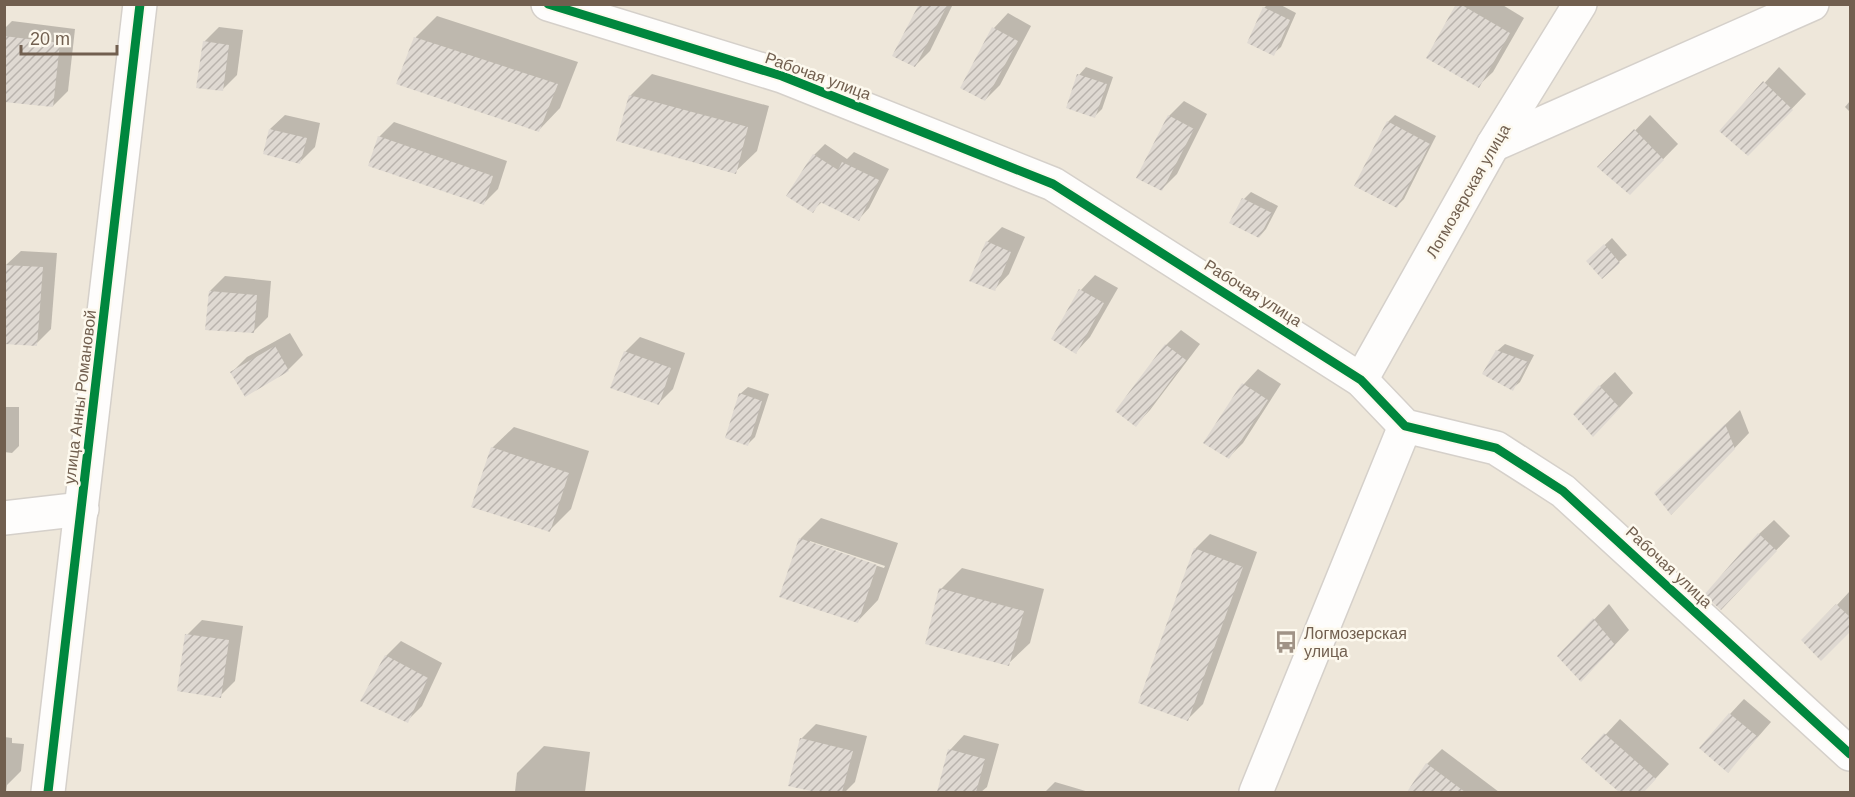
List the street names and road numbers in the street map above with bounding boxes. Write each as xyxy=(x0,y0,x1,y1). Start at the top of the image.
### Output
street label: Рабочая улица xyxy=(763,49,873,103)
street label: Логмозерская улица xyxy=(1423,121,1513,261)
street label: Рабочая улица xyxy=(1201,256,1305,330)
street label: улица Анны Романовой xyxy=(61,309,99,485)
street label: Рабочая улица xyxy=(1623,523,1715,611)

